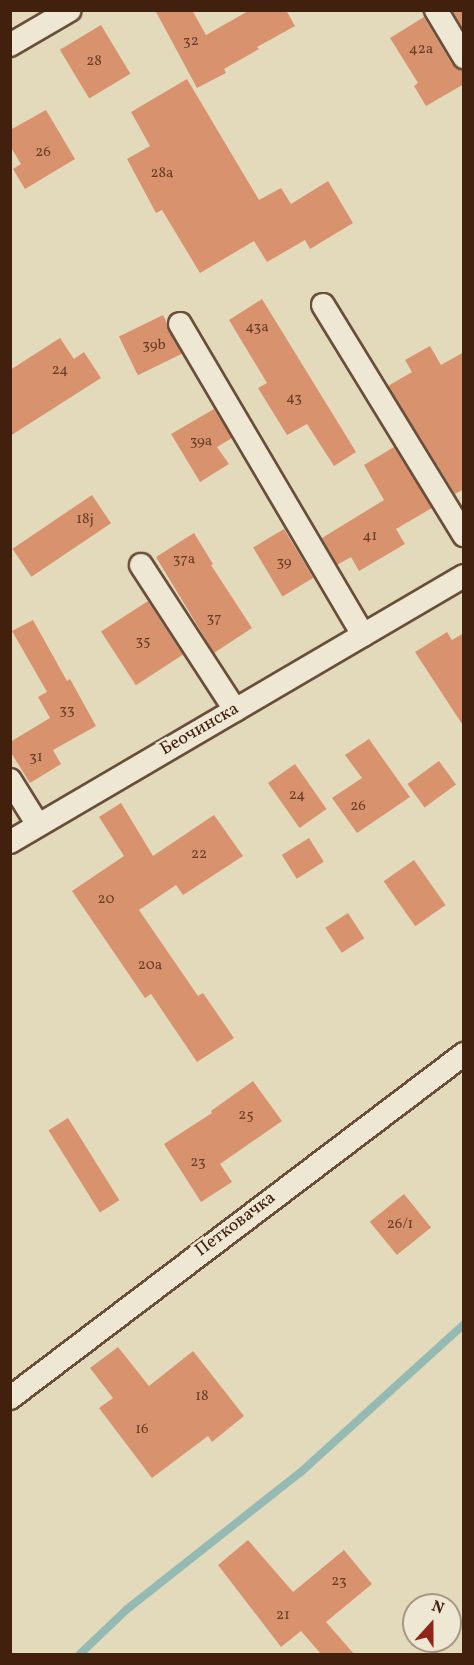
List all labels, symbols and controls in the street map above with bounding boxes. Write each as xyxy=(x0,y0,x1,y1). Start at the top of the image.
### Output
house number: 32 xyxy=(183,33,199,51)
house number: 42a xyxy=(409,41,433,59)
house number: 28 xyxy=(86,53,102,71)
house number: 26 xyxy=(35,144,51,162)
house number: 28a xyxy=(150,165,174,183)
house number: 43a xyxy=(245,319,269,337)
house number: 39b xyxy=(142,337,166,355)
house number: 24 xyxy=(52,362,68,380)
house number: 43 xyxy=(286,390,302,408)
house number: 39a xyxy=(190,433,212,451)
house number: 18j xyxy=(76,511,94,529)
house number: 41 xyxy=(363,528,377,546)
house number: 37a xyxy=(173,551,195,569)
house number: 39 xyxy=(276,554,292,572)
house number: 37 xyxy=(207,610,221,628)
house number: 35 xyxy=(136,633,150,651)
street label: Беочинска xyxy=(157,699,243,761)
house number: 33 xyxy=(59,702,75,720)
house number: 31 xyxy=(29,749,43,767)
house number: 24 xyxy=(289,787,305,805)
house number: 26 xyxy=(350,798,366,816)
house number: 22 xyxy=(191,846,207,864)
house number: 20 xyxy=(98,891,114,909)
house number: 20a xyxy=(138,957,162,975)
house number: 25 xyxy=(238,1107,254,1125)
house number: 23 xyxy=(190,1154,206,1172)
street label: Петковачка xyxy=(191,1188,281,1262)
house number: 26/1 xyxy=(387,1216,413,1234)
house number: 18 xyxy=(195,1388,209,1406)
house number: 16 xyxy=(135,1421,149,1439)
house number: 23 xyxy=(331,1573,347,1591)
north arrow xyxy=(402,1593,462,1653)
text: N xyxy=(428,1596,447,1620)
house number: 21 xyxy=(276,1607,290,1625)

